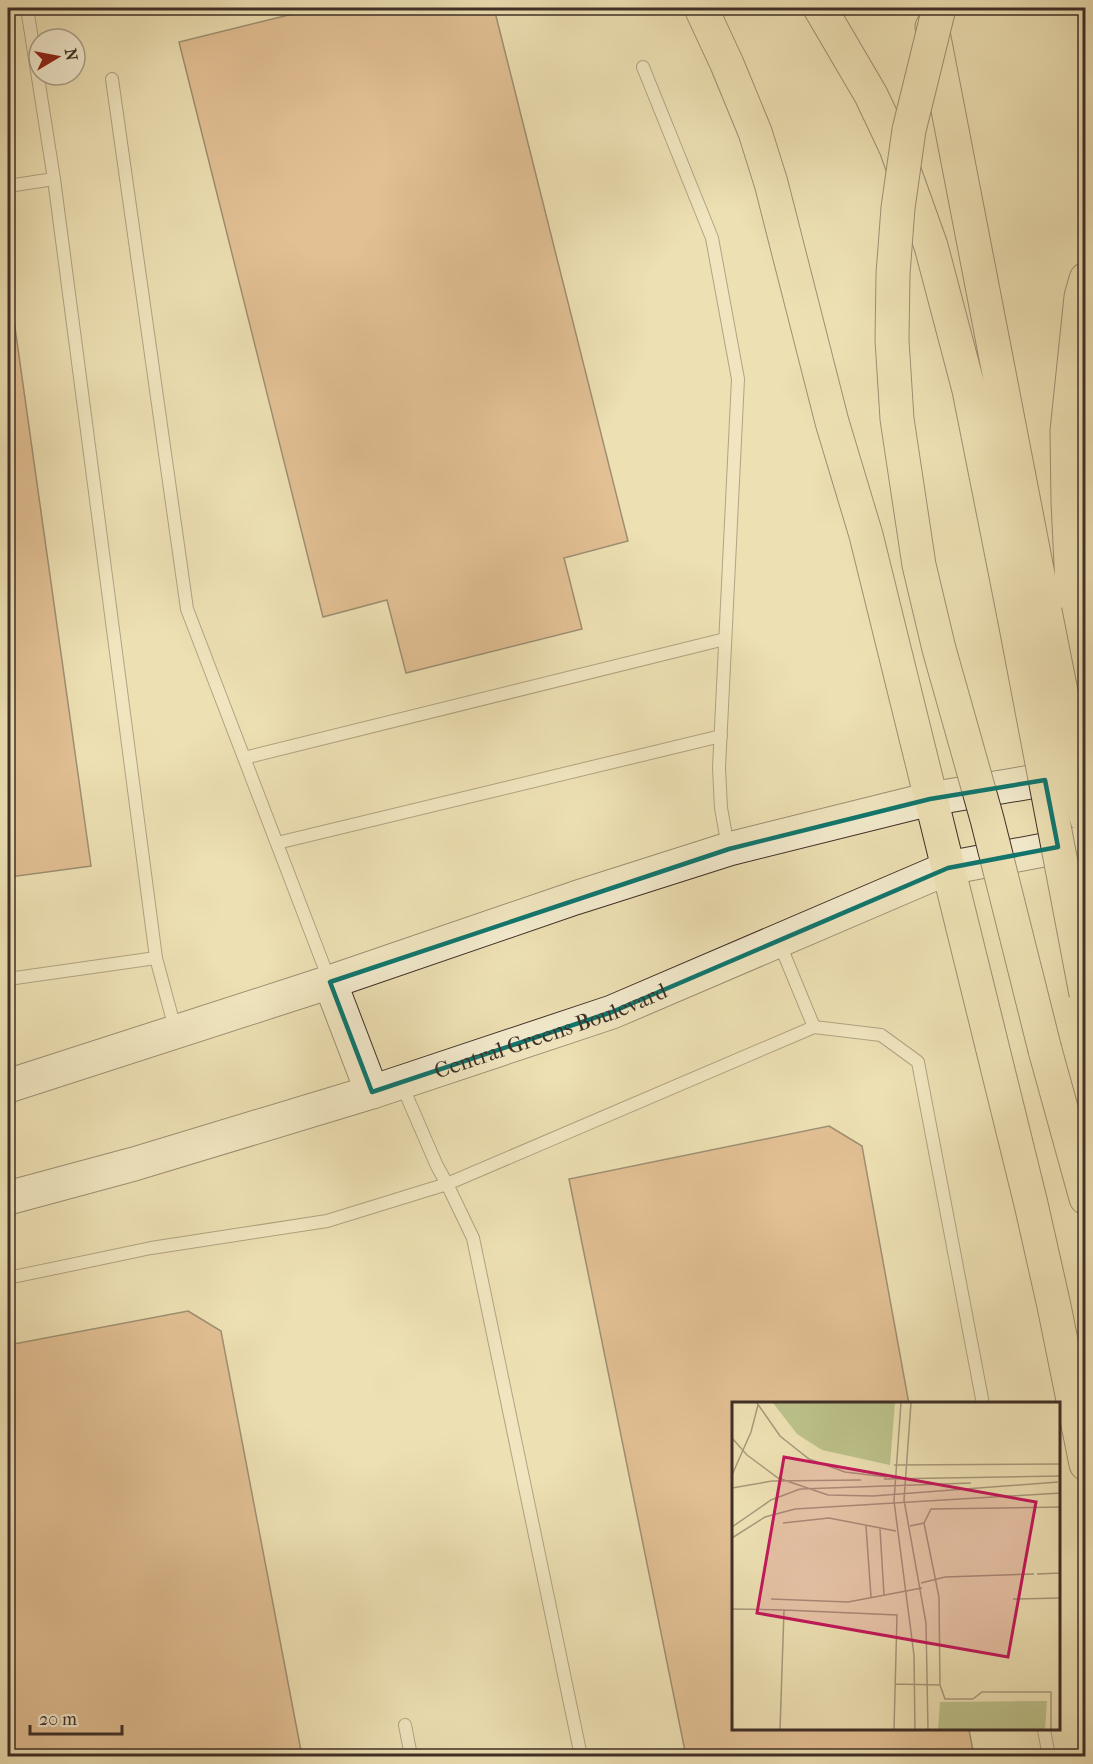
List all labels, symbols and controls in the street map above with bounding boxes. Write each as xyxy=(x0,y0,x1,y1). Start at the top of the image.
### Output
north arrow xyxy=(27,27,87,87)
text: N xyxy=(61,47,82,63)
street label: Central Greens Boulevard xyxy=(431,978,672,1084)
inset map xyxy=(732,1402,1060,1731)
scale bar xyxy=(30,1698,122,1736)
text: 20 m xyxy=(39,1709,77,1730)

